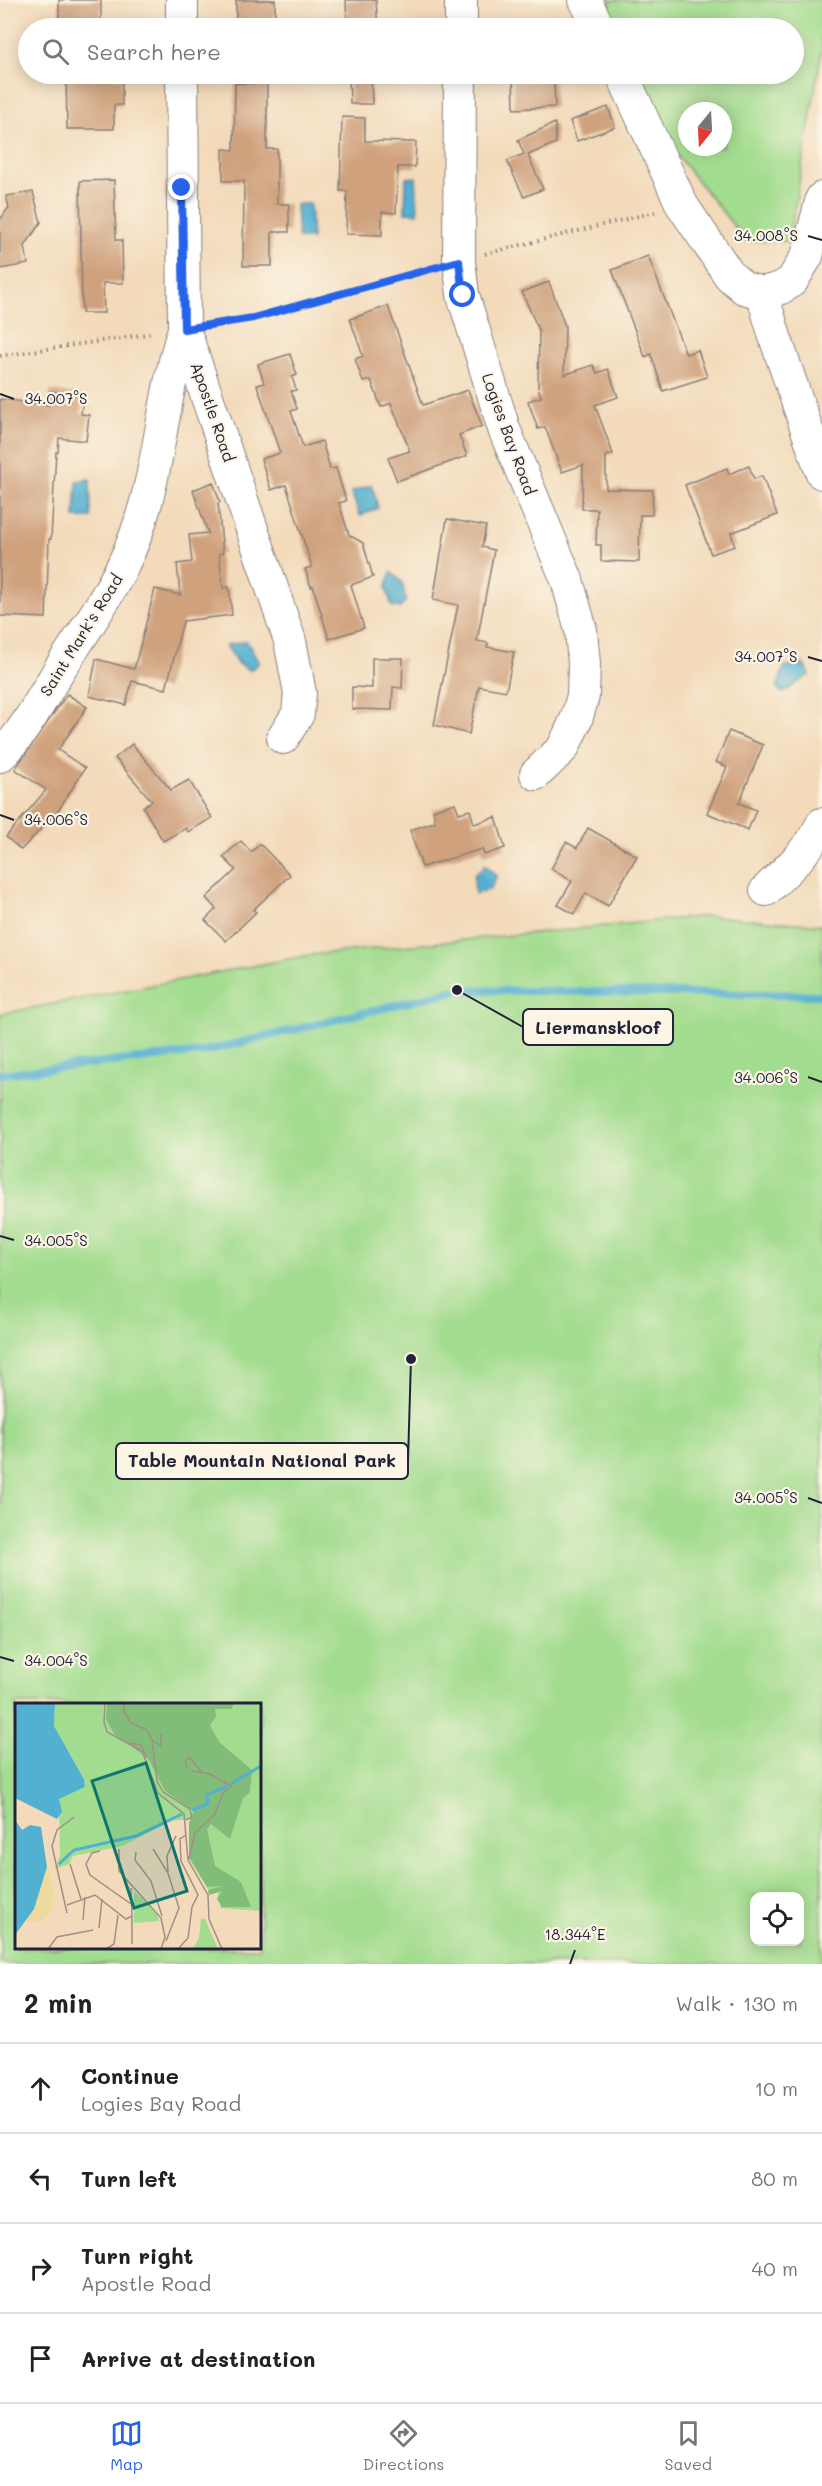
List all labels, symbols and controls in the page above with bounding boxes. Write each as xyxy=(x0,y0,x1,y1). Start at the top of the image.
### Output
search box xyxy=(18,18,804,84)
icon: search xyxy=(39,35,72,68)
text: Search here xyxy=(87,37,221,66)
north arrow xyxy=(678,102,732,156)
route end xyxy=(168,174,194,200)
text: 34.008°S xyxy=(734,225,798,245)
route start xyxy=(449,281,475,307)
street label: Apostle Road xyxy=(187,359,240,464)
street label: Logies Bay Road xyxy=(478,370,541,498)
text: 34.007°S xyxy=(24,388,88,408)
street label: Saint Mark's Road xyxy=(34,570,127,700)
text: 34.007°S xyxy=(734,646,798,666)
text: 34.006°S xyxy=(24,809,88,829)
callout: Liermanskloof xyxy=(523,1009,673,1045)
text: Liermanskloof xyxy=(535,1015,661,1039)
text: 34.006°S xyxy=(734,1067,798,1087)
text: 34.005°S xyxy=(24,1230,88,1250)
callout: Table Mountain National Park xyxy=(116,1443,408,1479)
text: Table Mountain National Park xyxy=(128,1448,396,1472)
text: 34.005°S xyxy=(734,1487,798,1507)
text: 34.004°S xyxy=(24,1650,88,1670)
inset map xyxy=(15,1703,261,1949)
map controls xyxy=(750,1892,804,1946)
button: locate xyxy=(750,1892,804,1946)
text: 18.344°E xyxy=(545,1924,606,1944)
text: 2 min xyxy=(24,1986,92,2020)
text: Walk · 130 m xyxy=(675,1990,798,2016)
text: Continue xyxy=(81,2061,179,2090)
icon: ahead xyxy=(24,2072,57,2105)
text: 10 m xyxy=(754,2075,798,2101)
text: Logies Bay Road xyxy=(81,2090,241,2116)
icon: left xyxy=(24,2162,57,2195)
text: Turn left xyxy=(81,2164,177,2193)
text: 80 m xyxy=(751,2165,798,2191)
text: Turn right xyxy=(81,2241,193,2270)
icon: right xyxy=(24,2252,57,2285)
text: 40 m xyxy=(752,2255,798,2281)
text: Apostle Road xyxy=(81,2270,211,2296)
icon: arrive xyxy=(24,2342,57,2375)
text: Arrive at destination xyxy=(81,2344,316,2373)
tab: Map xyxy=(110,2417,143,2474)
tab: Directions xyxy=(363,2417,444,2474)
tab: Saved xyxy=(664,2417,712,2474)

